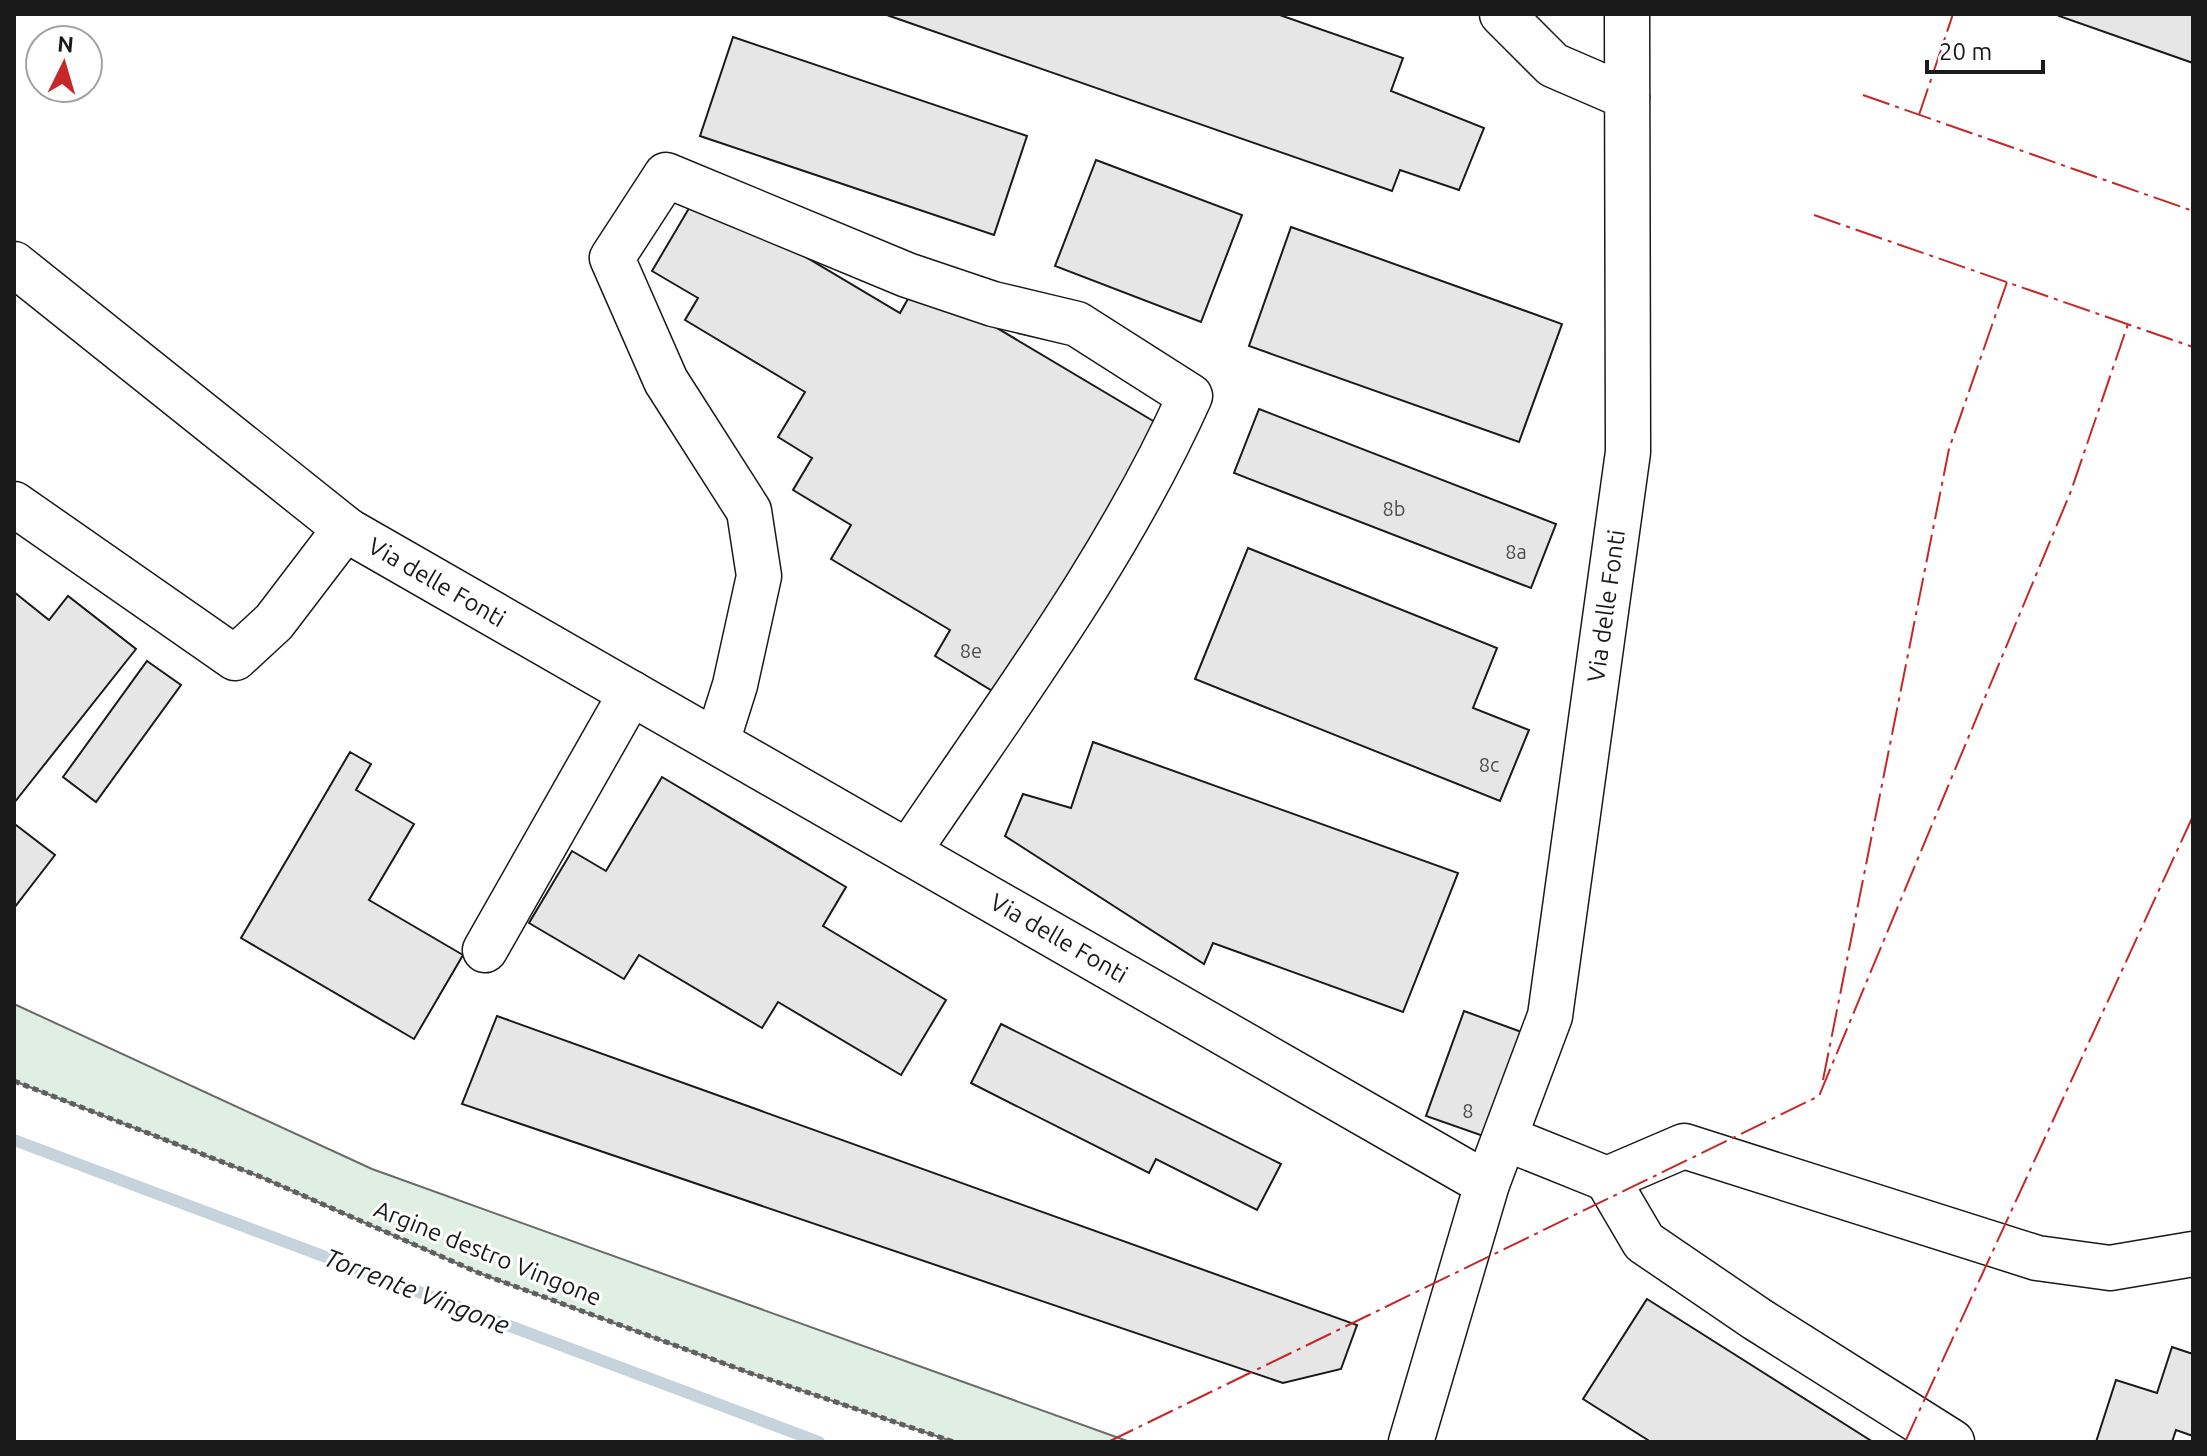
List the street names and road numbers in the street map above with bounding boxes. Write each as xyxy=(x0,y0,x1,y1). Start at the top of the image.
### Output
street label: Via delle Fonti xyxy=(1582,528,1630,684)
street label: Via delle Fonti xyxy=(364,532,510,632)
street label: Via delle Fonti xyxy=(986,888,1132,988)
street label: Argine destro Vingone xyxy=(370,1195,606,1311)

